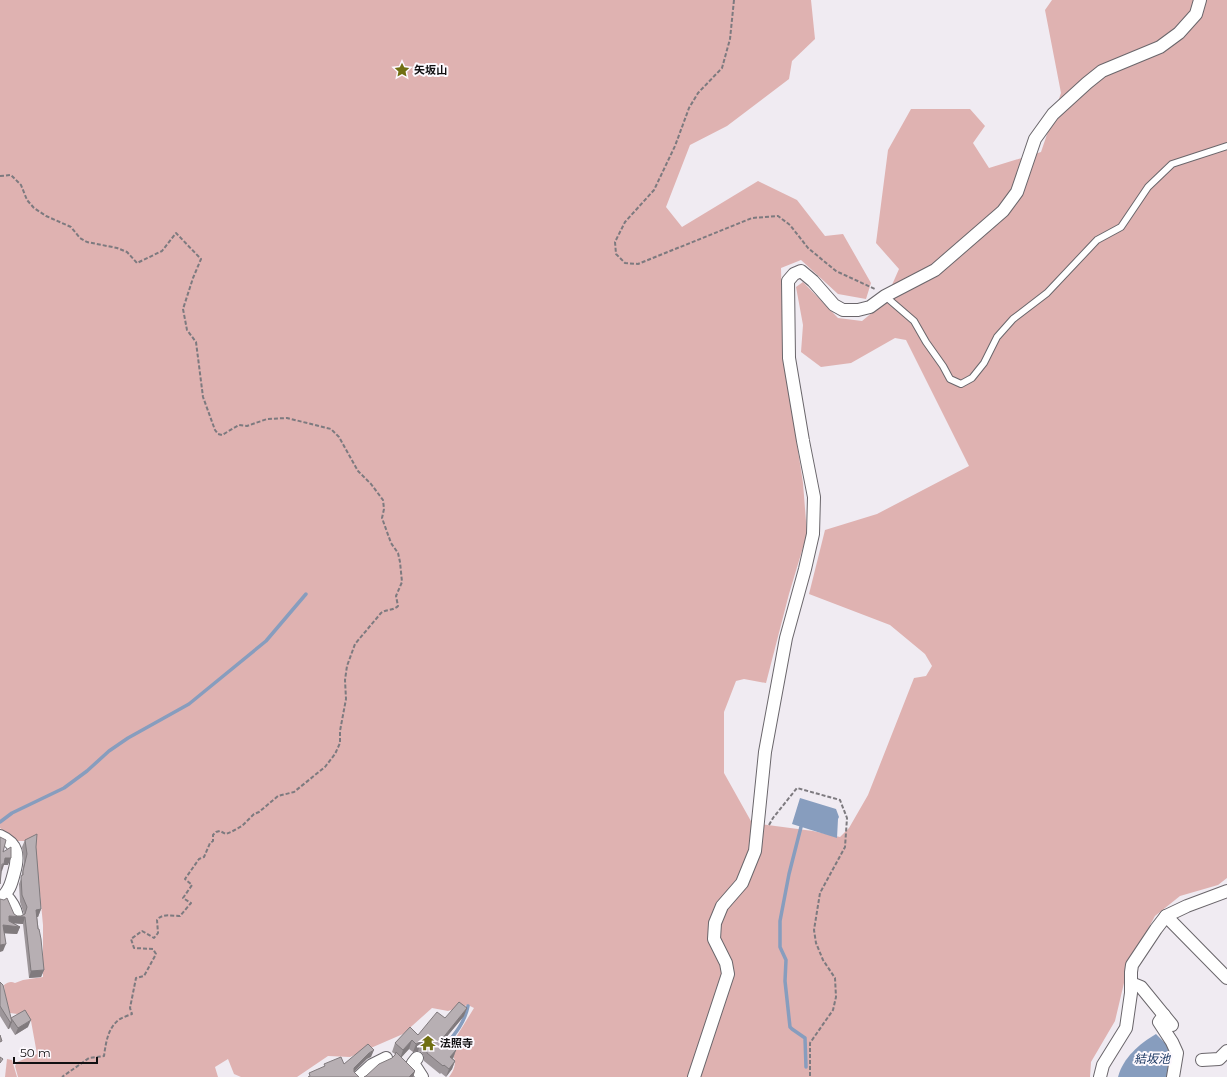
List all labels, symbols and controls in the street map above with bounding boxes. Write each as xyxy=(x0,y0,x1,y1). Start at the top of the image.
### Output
place icon: 矢坂山 xyxy=(393,61,411,79)
place label: 矢坂山 xyxy=(414,63,447,77)
temple icon: 法照寺 xyxy=(419,1034,437,1052)
place label: 法照寺 xyxy=(440,1036,473,1050)
scale bar xyxy=(14,1039,97,1065)
text: 50 m xyxy=(20,1045,51,1060)
water label: 結坂池 xyxy=(1134,1051,1171,1066)

